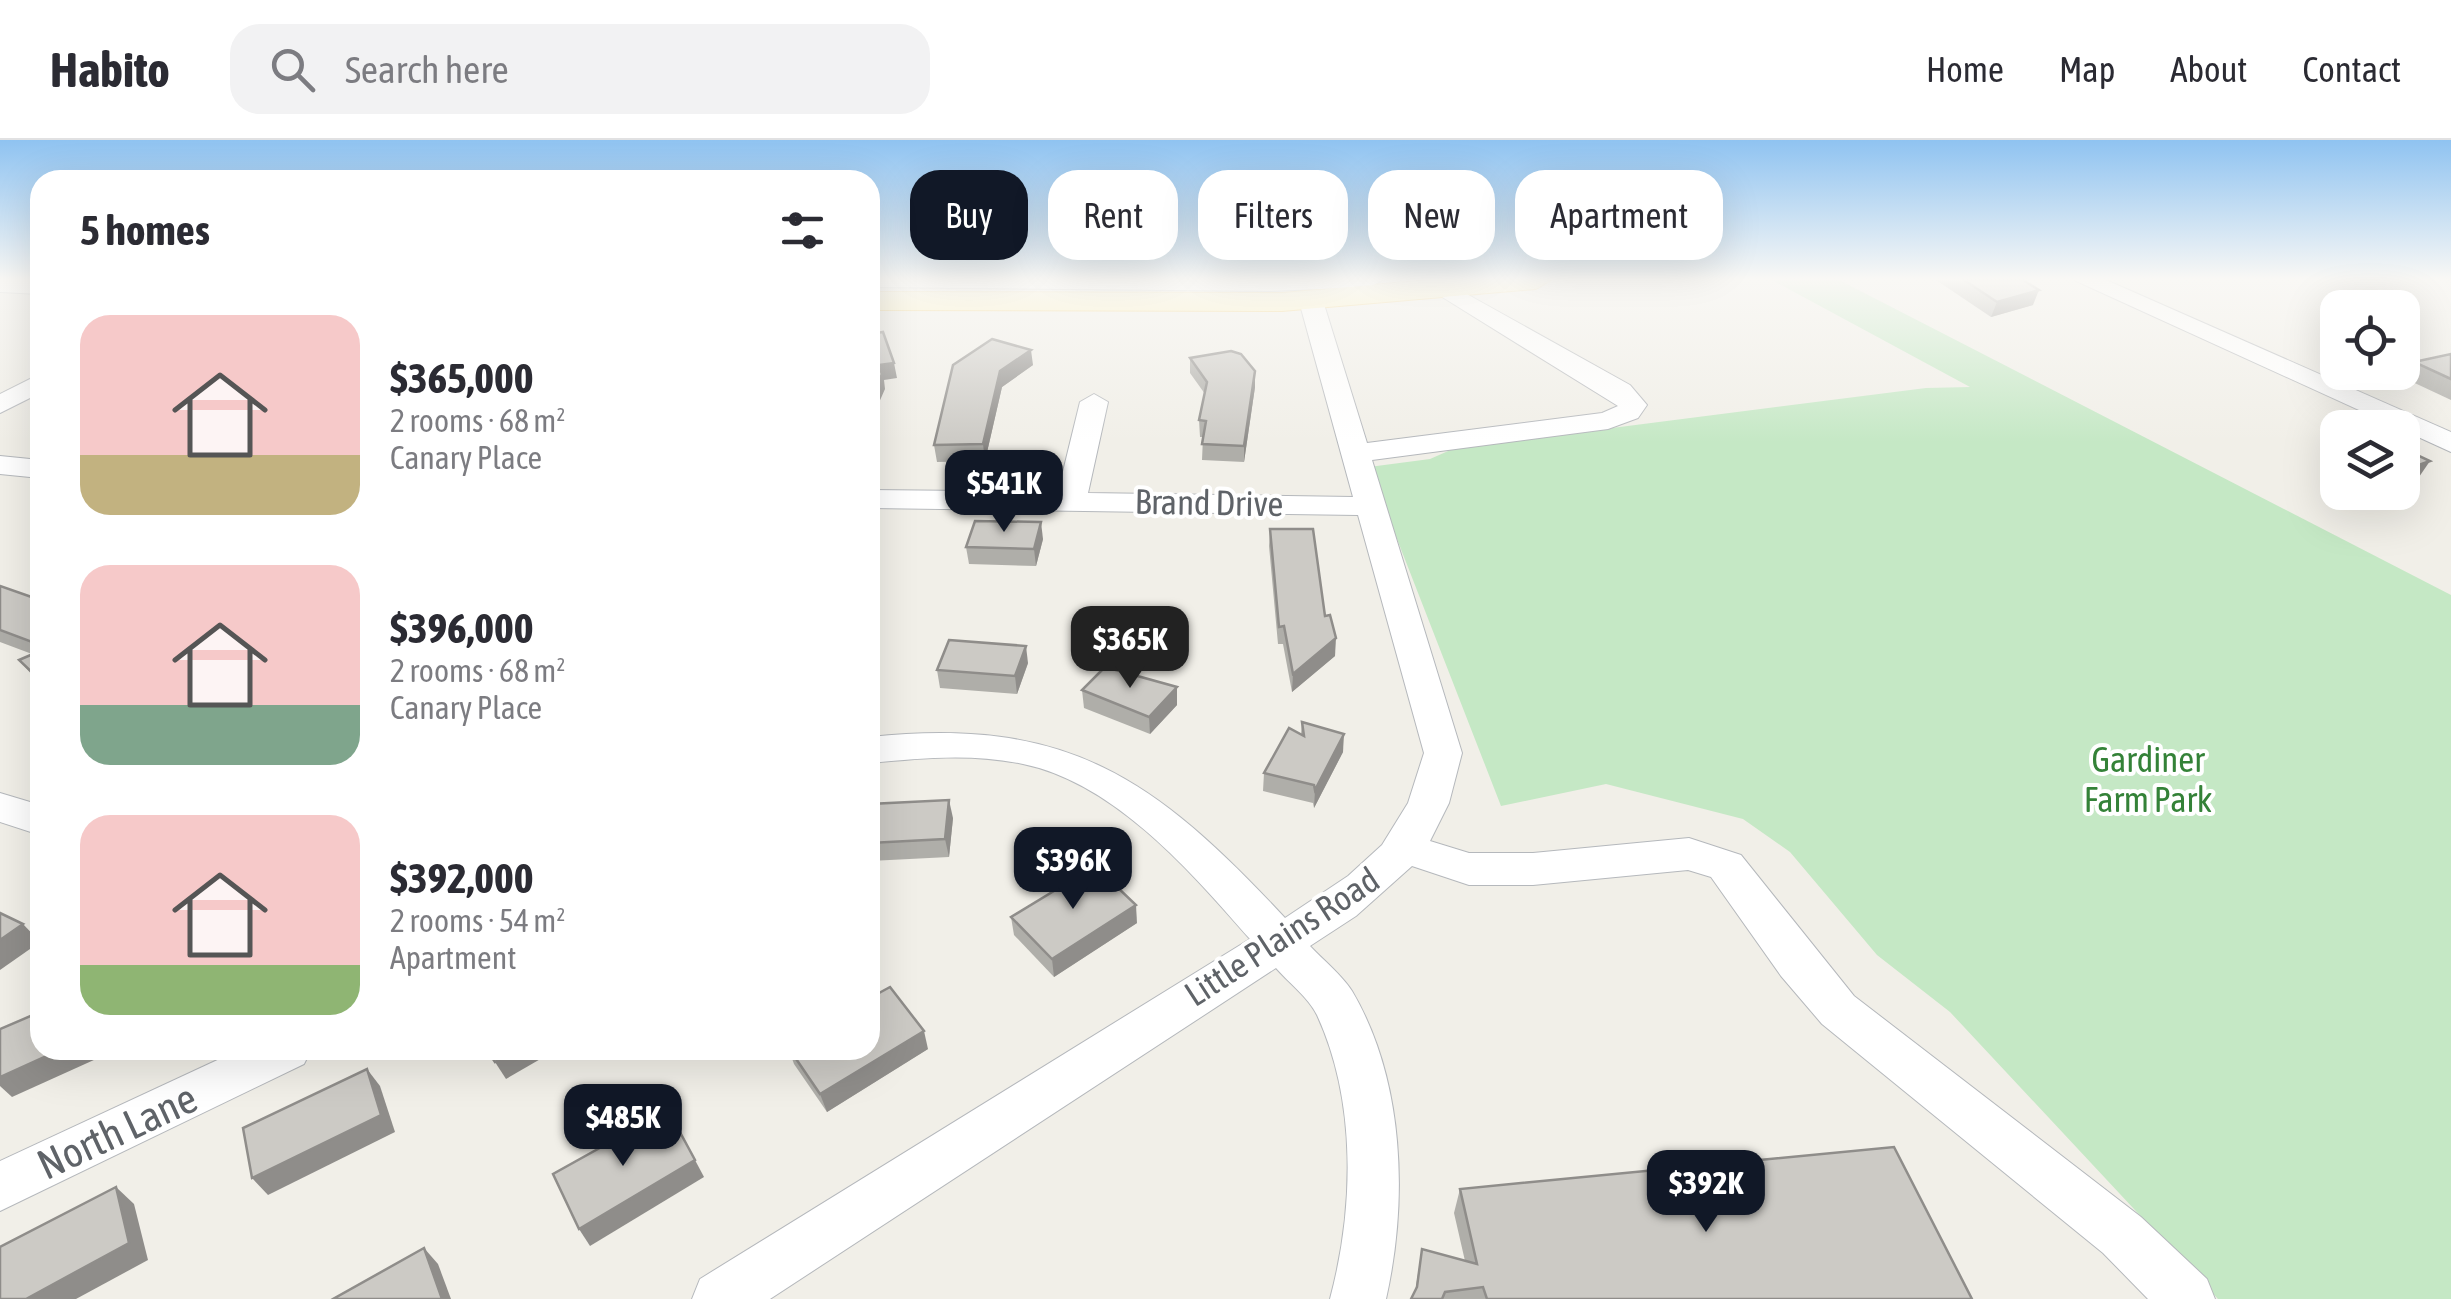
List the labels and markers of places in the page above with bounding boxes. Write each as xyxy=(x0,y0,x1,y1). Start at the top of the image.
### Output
pin: $541K xyxy=(934,450,1074,535)
pin: $365K xyxy=(1060,606,1200,691)
pin: $396K xyxy=(1003,827,1143,912)
pin: $485K xyxy=(553,1084,693,1169)
pin: $392K xyxy=(1636,1150,1776,1235)

